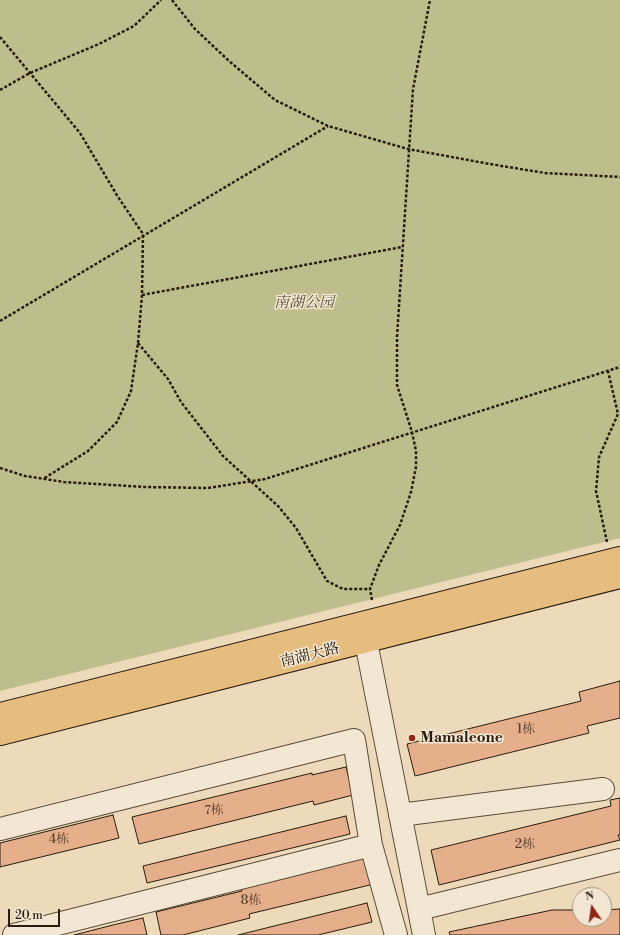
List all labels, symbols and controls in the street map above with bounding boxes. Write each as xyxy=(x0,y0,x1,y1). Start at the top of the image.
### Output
park label: 南湖公园 xyxy=(274,294,334,312)
street label: 南湖大路 xyxy=(279,640,341,672)
house number: 1栋 xyxy=(517,722,535,738)
place label: Mamaleone xyxy=(420,729,503,747)
marker: Mamaleone xyxy=(407,733,417,743)
house number: 7栋 xyxy=(204,803,224,819)
house number: 4栋 xyxy=(49,832,69,848)
house number: 2栋 xyxy=(515,837,535,853)
north arrow xyxy=(572,887,612,927)
text: N xyxy=(584,888,595,904)
house number: 8栋 xyxy=(241,893,261,909)
scale bar xyxy=(10,901,62,927)
text: 20 m xyxy=(15,908,43,923)

